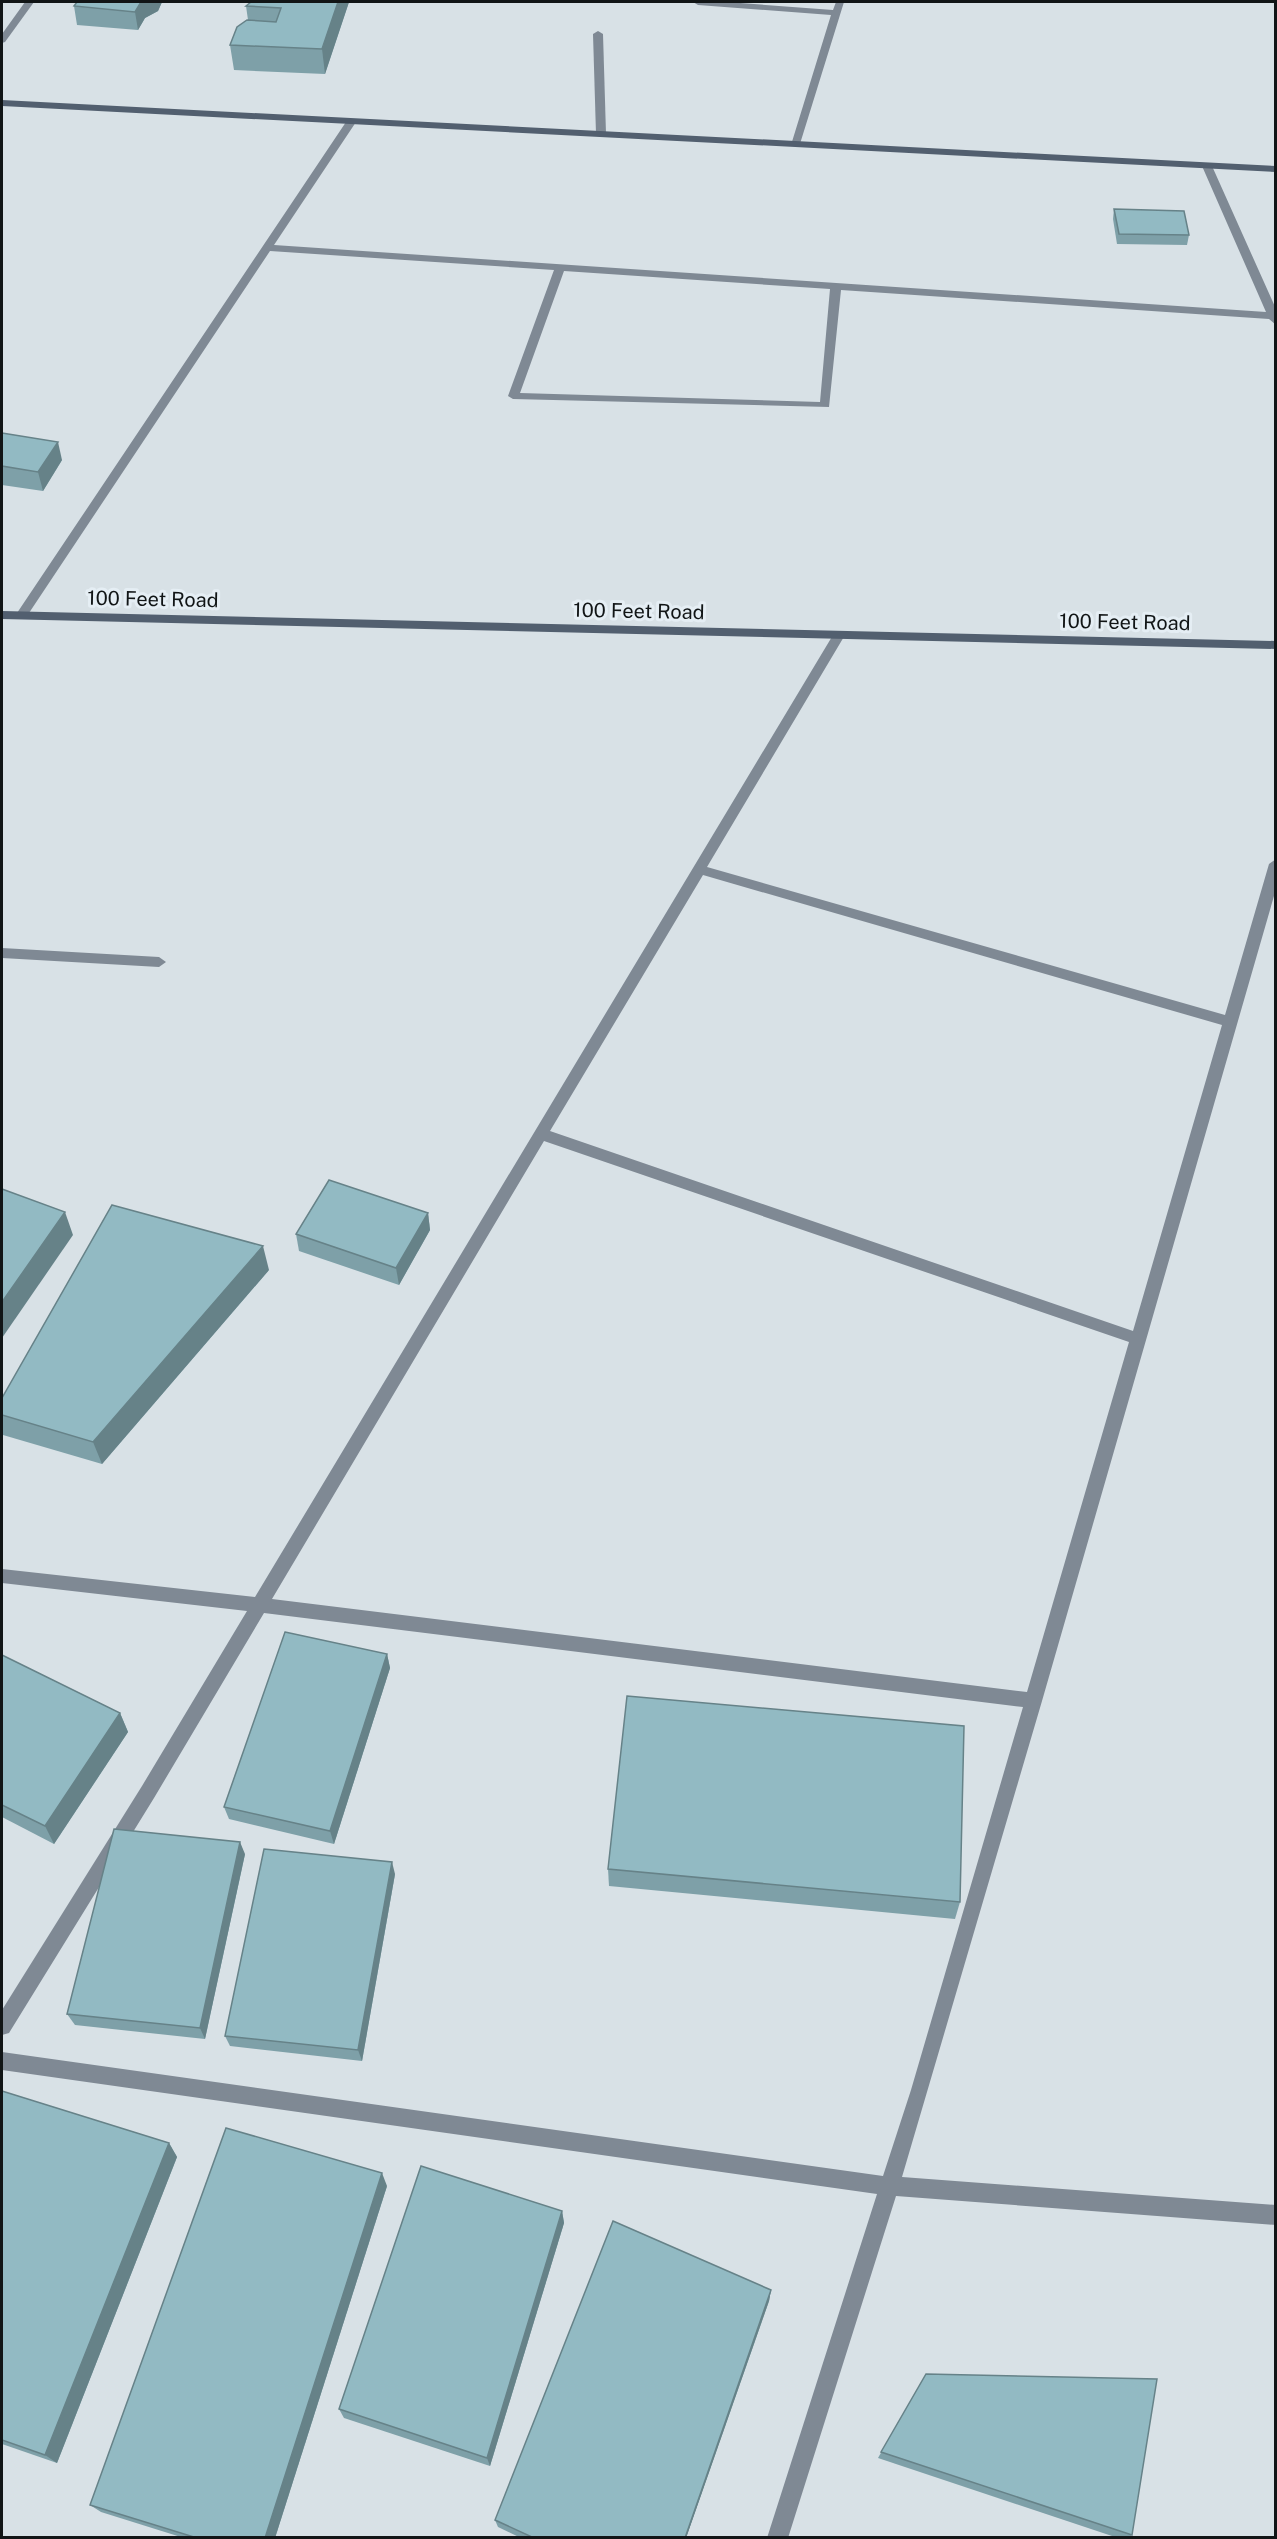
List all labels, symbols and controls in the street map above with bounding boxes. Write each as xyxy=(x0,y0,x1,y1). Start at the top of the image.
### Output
street label: 100 Feet Road xyxy=(87,586,219,612)
street label: 100 Feet Road xyxy=(573,598,705,624)
street label: 100 Feet Road xyxy=(1059,609,1191,635)

